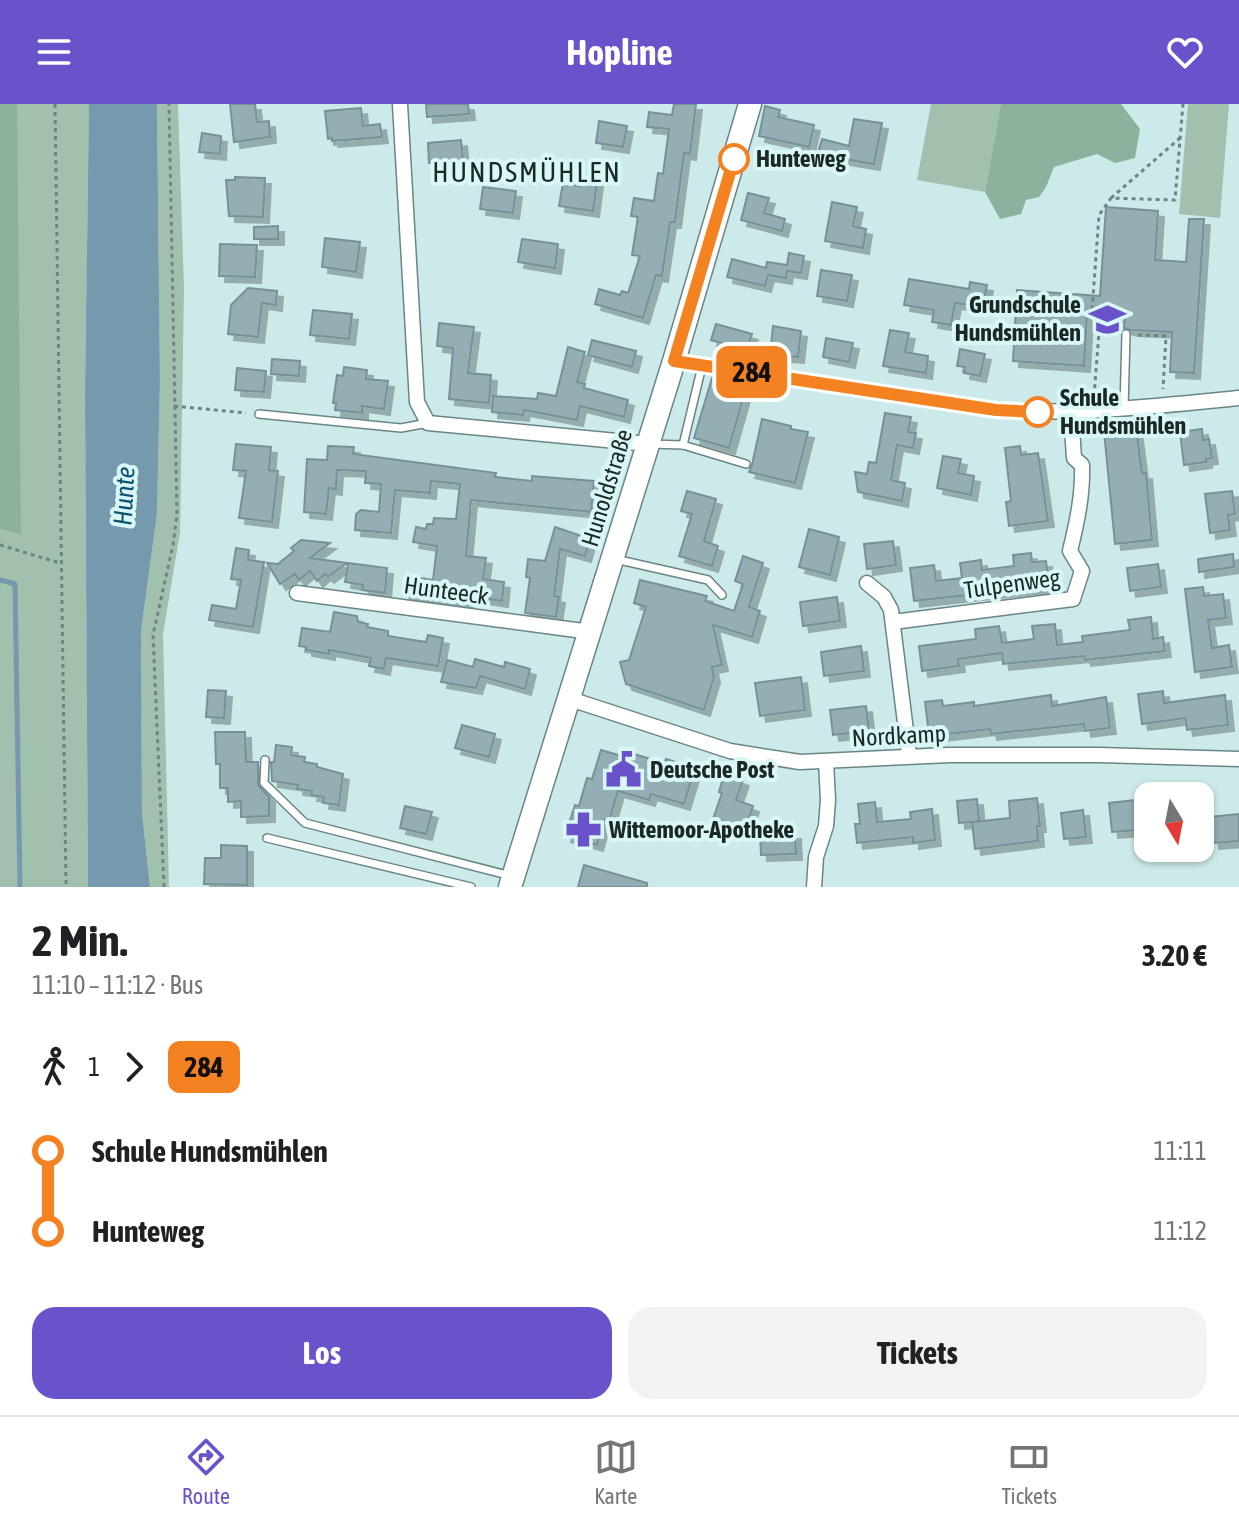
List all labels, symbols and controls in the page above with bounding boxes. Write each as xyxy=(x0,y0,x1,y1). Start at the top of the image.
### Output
icon: menu xyxy=(32,30,76,74)
icon: heart xyxy=(1163,30,1207,74)
text: Hopline xyxy=(566,31,673,73)
marker: Hunteweg xyxy=(719,144,749,174)
place label: Hunteweg xyxy=(756,145,846,172)
district label: HUNDSMÜHLEN xyxy=(432,156,622,188)
place label: Grundschule Hundsmühlen xyxy=(955,291,1081,346)
school or university icon: Grundschule Hundsmühlen xyxy=(1088,300,1126,338)
line badge: 284 xyxy=(706,346,798,398)
text: 284 xyxy=(732,356,772,388)
place label: Schule Hundsmühlen xyxy=(1060,384,1186,439)
marker: Schule Hundsmühlen xyxy=(1023,397,1053,427)
street label: Hunoldstraße xyxy=(576,426,637,550)
water label: Hunte xyxy=(107,466,141,526)
street label: Tulpenweg xyxy=(962,563,1062,604)
street label: Hunteeck xyxy=(402,571,490,610)
street label: Nordkamp xyxy=(851,720,947,751)
public building icon: Deutsche Post xyxy=(605,751,643,789)
place label: Deutsche Post xyxy=(650,756,774,783)
north arrow xyxy=(1134,782,1214,862)
map controls xyxy=(1134,782,1214,862)
pharmacy icon: Wittemoor-Apotheke xyxy=(564,811,602,849)
place label: Wittemoor-Apotheke xyxy=(608,816,794,843)
text: 2 Min. xyxy=(32,915,127,965)
text: 3.20 € xyxy=(1142,938,1207,972)
text: 11:10 – 11:12 · Bus xyxy=(32,970,203,1000)
icon: walk xyxy=(32,1045,76,1089)
icon: forward xyxy=(112,1045,156,1089)
text: 284 xyxy=(184,1051,224,1083)
text: 1 xyxy=(88,1052,100,1082)
text: Schule Hundsmühlen xyxy=(92,1134,328,1168)
text: 11:11 xyxy=(1153,1136,1207,1166)
text: Hunteweg xyxy=(92,1214,204,1248)
text: 11:12 xyxy=(1153,1216,1207,1246)
button: Los xyxy=(32,1307,612,1399)
button: Tickets xyxy=(628,1307,1207,1399)
tab: Route xyxy=(182,1435,230,1509)
tab: Karte xyxy=(594,1435,638,1509)
tab: Tickets xyxy=(1001,1435,1057,1509)

